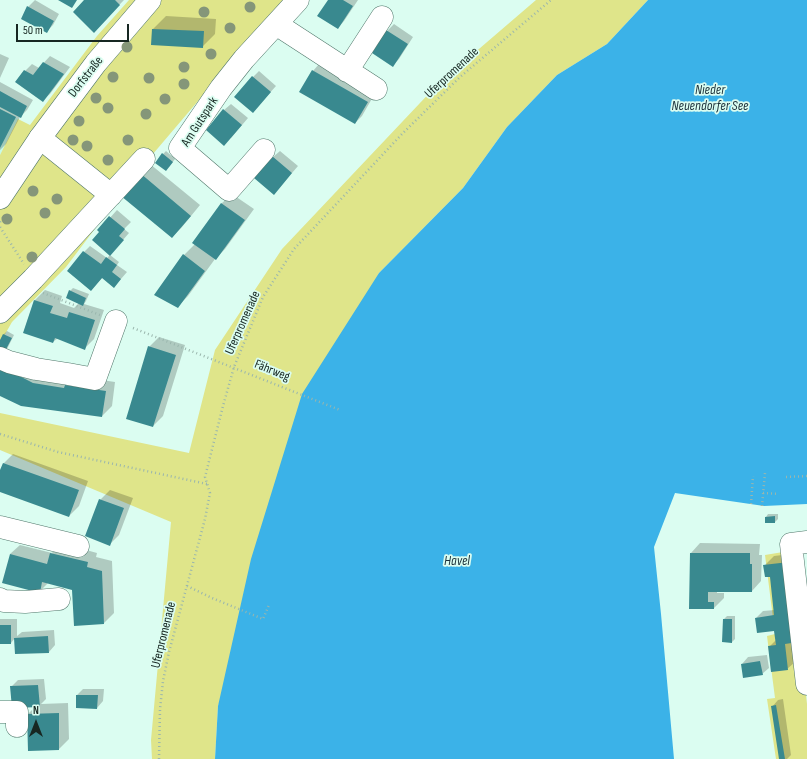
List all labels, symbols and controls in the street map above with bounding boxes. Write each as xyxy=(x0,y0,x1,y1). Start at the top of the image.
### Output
scale bar xyxy=(18,16,131,42)
text: 50 m xyxy=(23,23,43,38)
street label: Uferpromenade xyxy=(422,44,482,102)
street label: Dorfstraße xyxy=(65,54,107,100)
water label: Nieder Neuendorfer See xyxy=(671,82,749,114)
street label: Am Gutspark xyxy=(178,94,222,150)
street label: Uferpromenade xyxy=(222,289,264,357)
street label: Fährweg xyxy=(252,357,292,385)
water label: Havel xyxy=(444,553,470,569)
street label: Uferpromenade xyxy=(148,600,180,670)
north arrow xyxy=(16,703,56,743)
text: N xyxy=(33,704,39,717)

